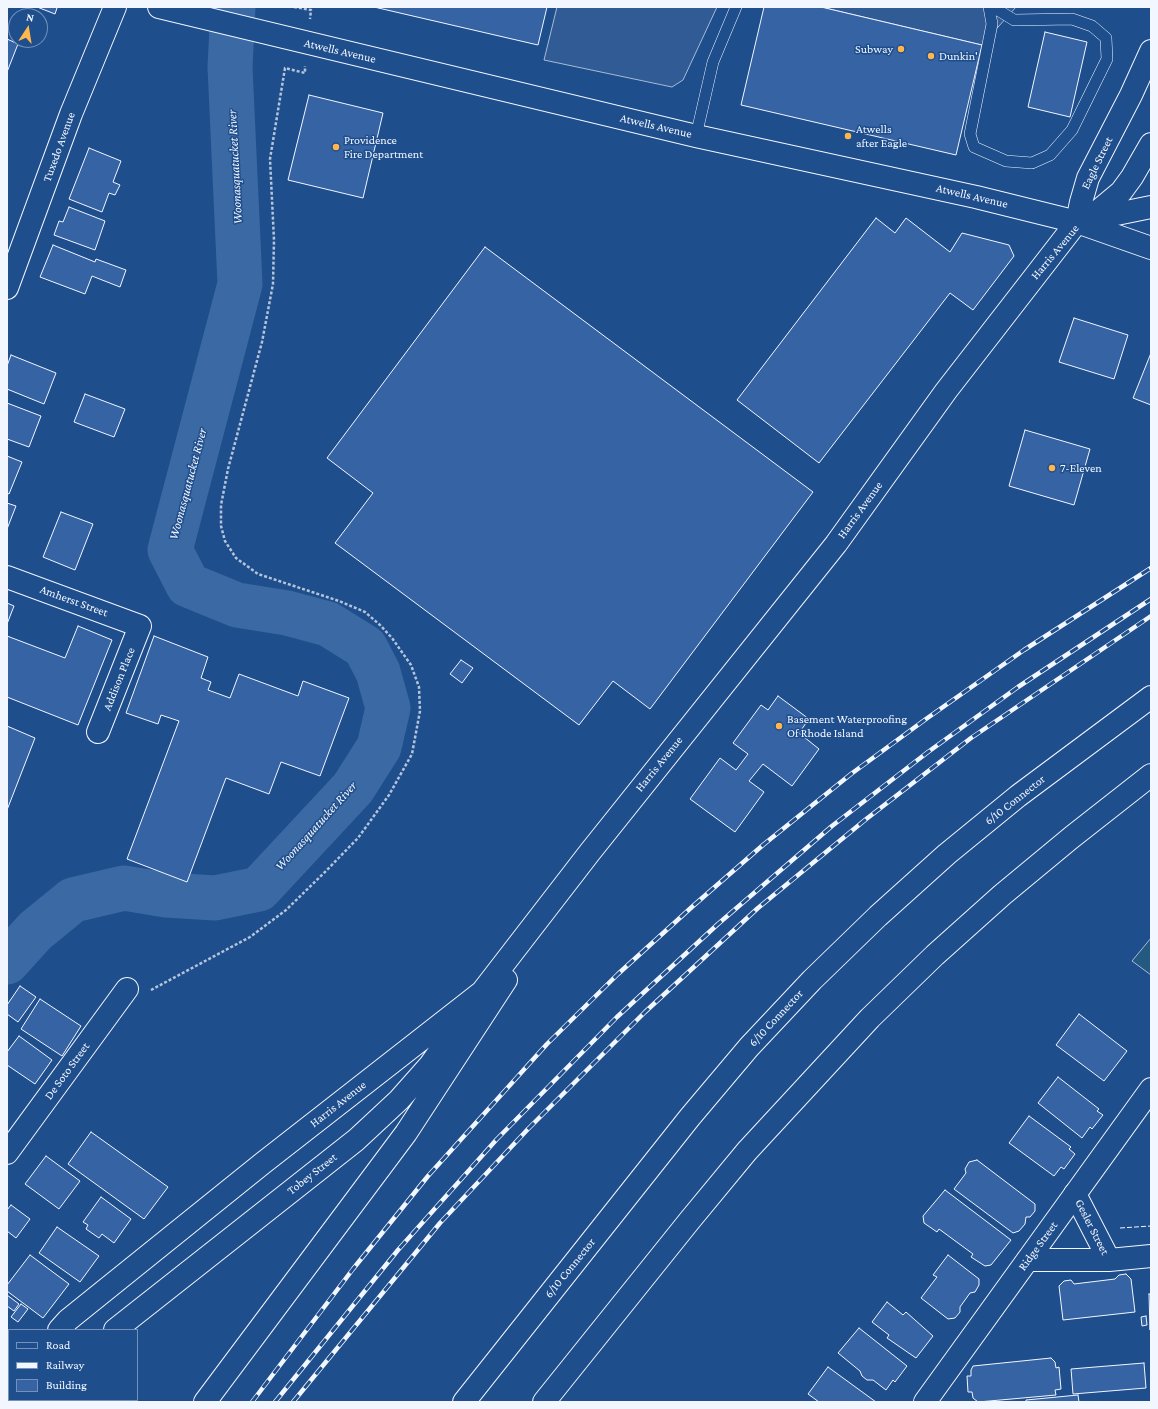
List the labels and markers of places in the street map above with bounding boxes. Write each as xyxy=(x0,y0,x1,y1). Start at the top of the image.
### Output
place label: Subway xyxy=(855,42,893,56)
marker: Subway xyxy=(896,44,906,54)
place label: Dunkin' xyxy=(939,49,978,63)
marker: Dunkin' xyxy=(926,51,936,61)
place label: Atwells after Eagle xyxy=(856,122,907,150)
marker: Atwells after Eagle xyxy=(843,131,853,141)
place label: Providence Fire Department xyxy=(344,133,423,161)
marker: Providence Fire Department xyxy=(331,142,341,152)
place label: 7-Eleven xyxy=(1060,461,1102,475)
marker: 7-Eleven xyxy=(1047,463,1057,473)
place label: Basement Waterproofing Of Rhode Island xyxy=(787,712,907,740)
marker: Basement Waterproofing Of Rhode Island xyxy=(774,721,784,731)

